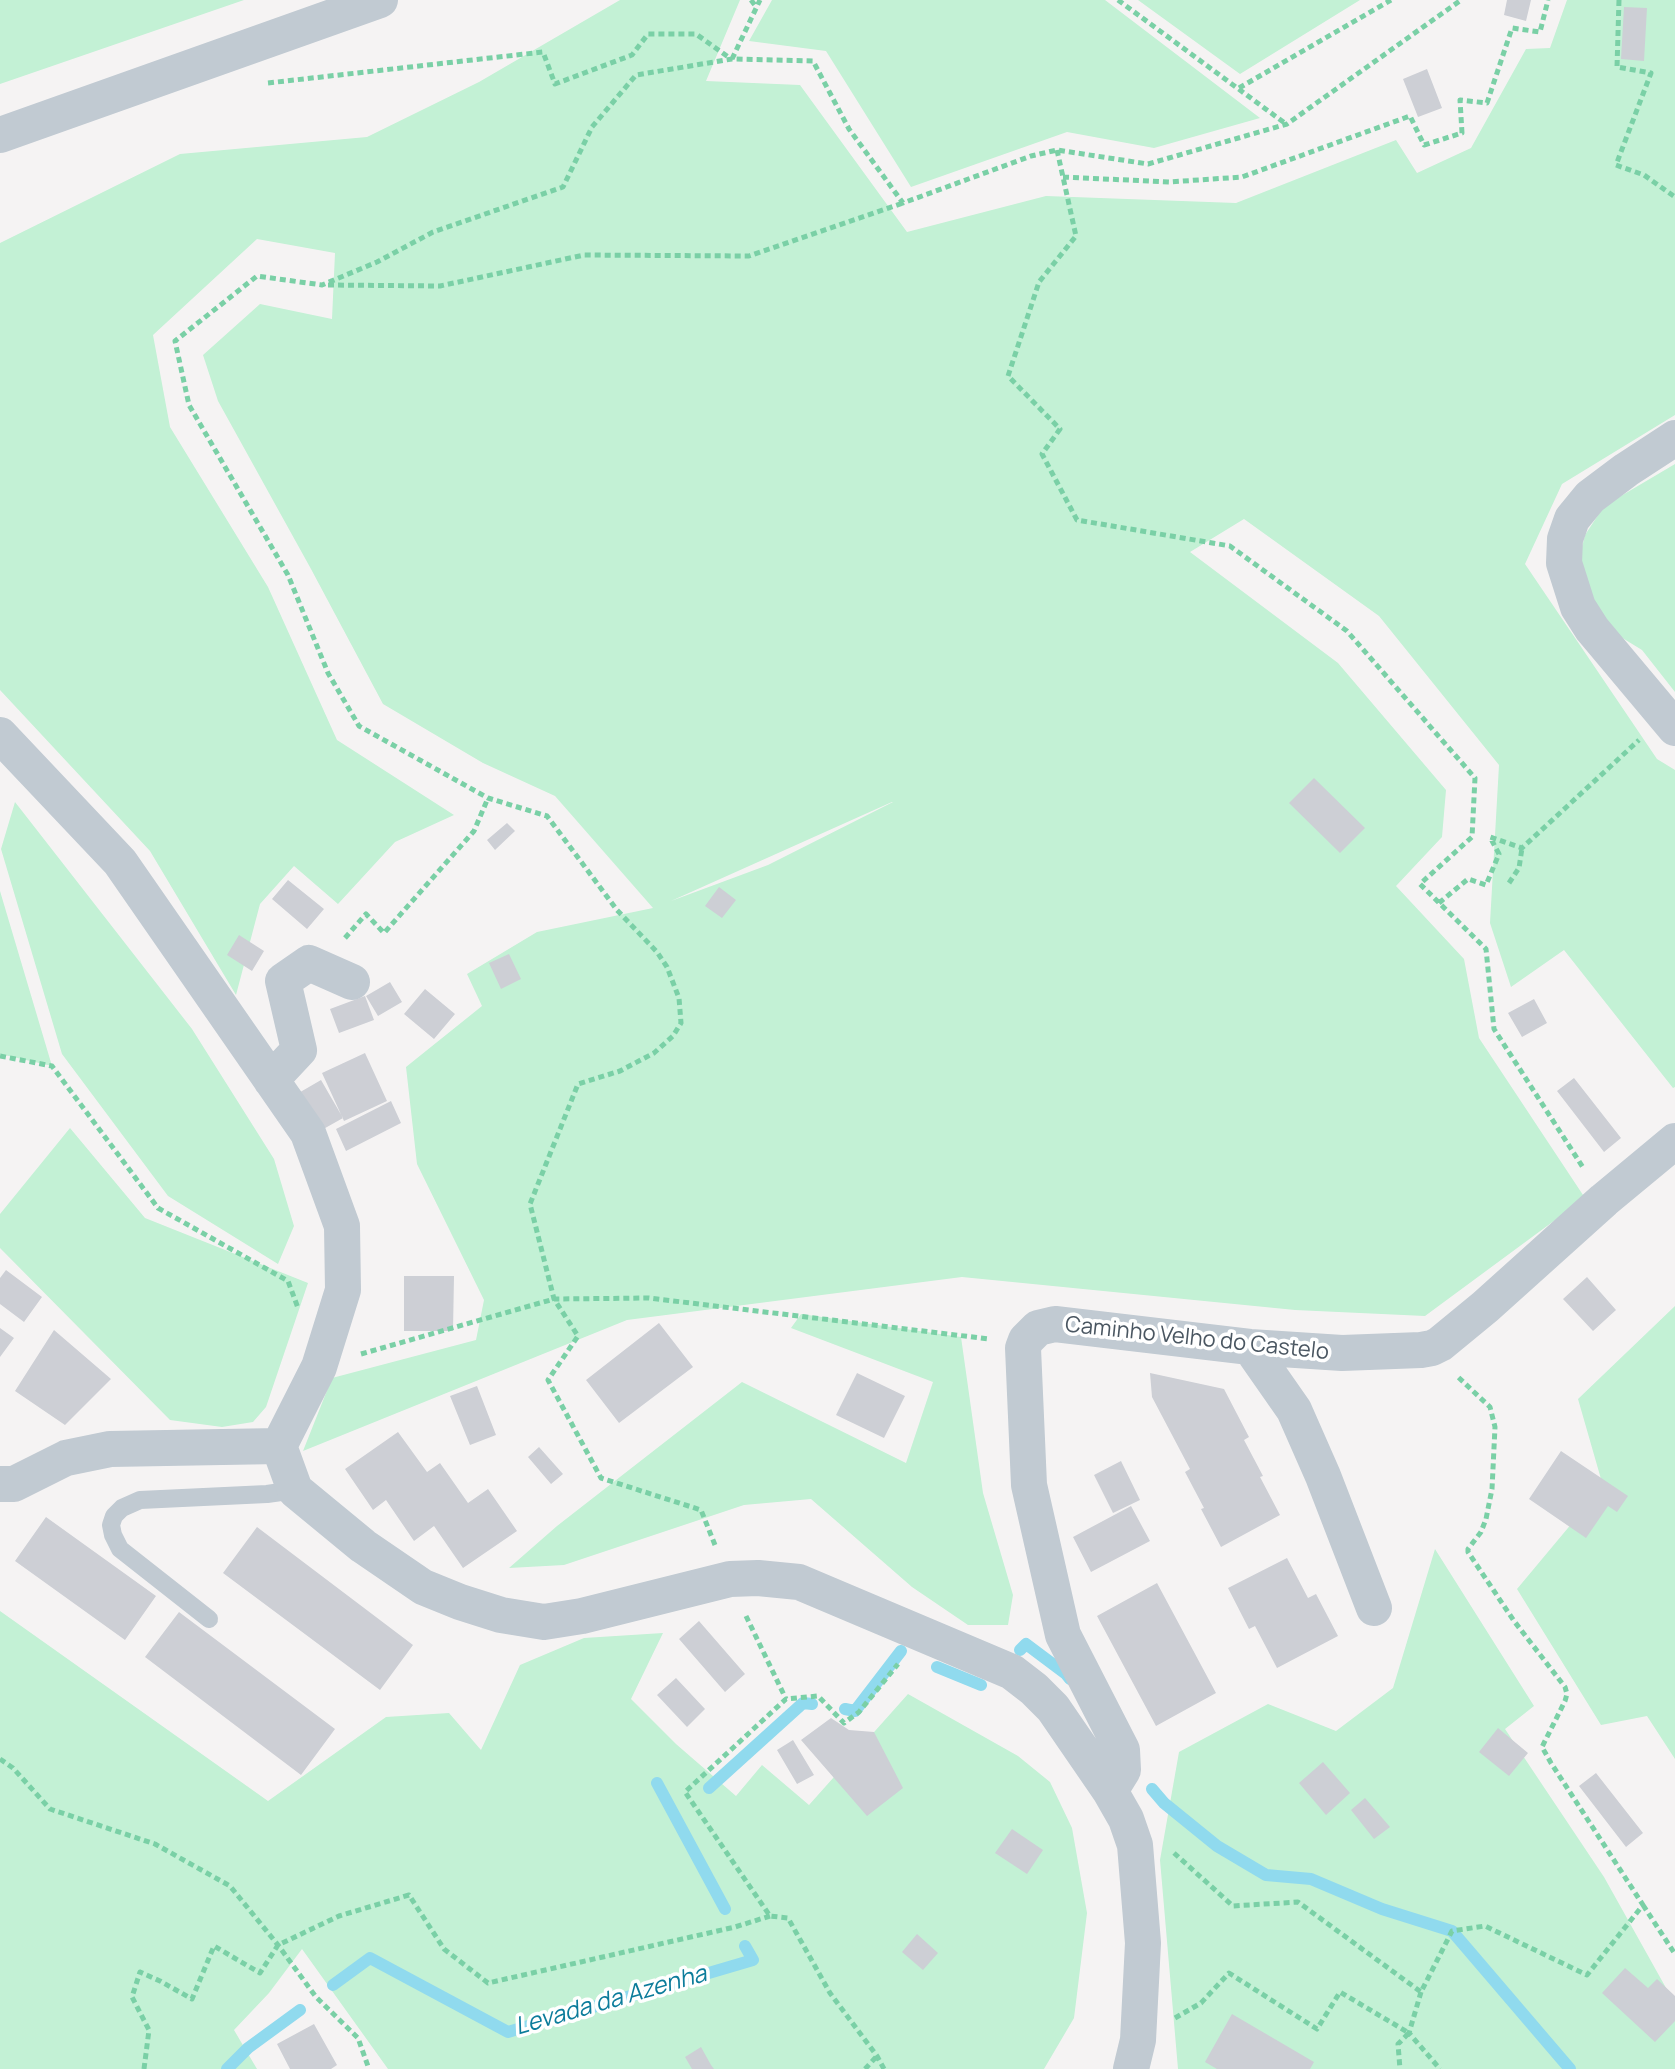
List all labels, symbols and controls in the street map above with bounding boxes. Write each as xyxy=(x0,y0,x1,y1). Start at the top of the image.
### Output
street label: Caminho Velho do Castelo xyxy=(1064,1312,1330,1366)
water label: Levada da Azenha xyxy=(512,1960,710,2042)

